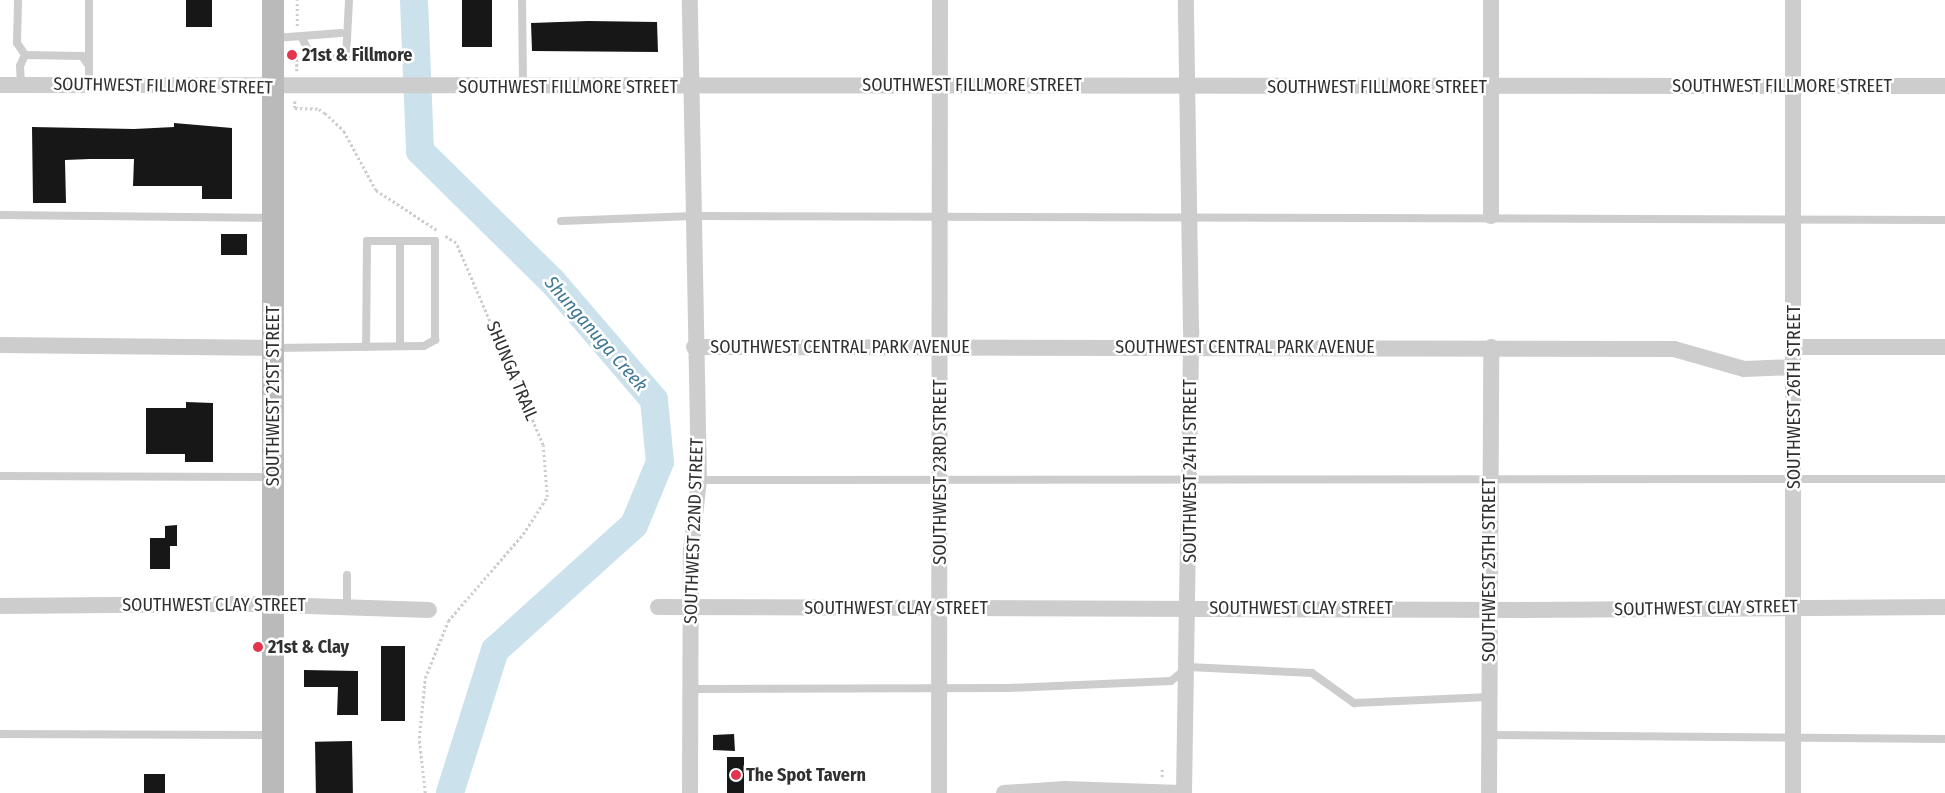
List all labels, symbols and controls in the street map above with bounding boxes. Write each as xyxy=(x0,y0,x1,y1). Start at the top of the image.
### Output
place label: 21st & Fillmore xyxy=(302,44,412,66)
marker: 21st & Fillmore xyxy=(286,49,298,61)
street label: SOUTHWEST FILLMORE STREET xyxy=(53,73,273,99)
street label: SOUTHWEST FILLMORE STREET xyxy=(862,74,1082,96)
street label: SOUTHWEST FILLMORE STREET xyxy=(1672,75,1892,97)
street label: SOUTHWEST FILLMORE STREET xyxy=(458,76,678,98)
street label: SOUTHWEST FILLMORE STREET xyxy=(1267,76,1487,98)
water label: Shunganuga Creek xyxy=(540,272,652,396)
street label: SOUTHWEST 26TH STREET xyxy=(1783,305,1805,489)
street label: SOUTHWEST 21ST STREET xyxy=(262,306,284,486)
street label: SHUNGA TRAIL xyxy=(481,318,543,424)
street label: SOUTHWEST CENTRAL PARK AVENUE xyxy=(710,336,970,358)
street label: SOUTHWEST CENTRAL PARK AVENUE xyxy=(1115,336,1375,358)
street label: SOUTHWEST 23RD STREET xyxy=(929,379,951,565)
street label: SOUTHWEST 24TH STREET xyxy=(1179,379,1201,563)
street label: SOUTHWEST 22ND STREET xyxy=(680,438,708,624)
street label: SOUTHWEST 25TH STREET xyxy=(1478,478,1500,662)
street label: SOUTHWEST CLAY STREET xyxy=(122,594,306,616)
street label: SOUTHWEST CLAY STREET xyxy=(1614,596,1798,620)
street label: SOUTHWEST CLAY STREET xyxy=(804,597,988,619)
street label: SOUTHWEST CLAY STREET xyxy=(1209,597,1393,619)
place label: 21st & Clay xyxy=(268,636,349,658)
marker: 21st & Clay xyxy=(252,641,264,653)
place label: The Spot Tavern xyxy=(746,764,866,786)
marker: The Spot Tavern xyxy=(730,769,742,781)

